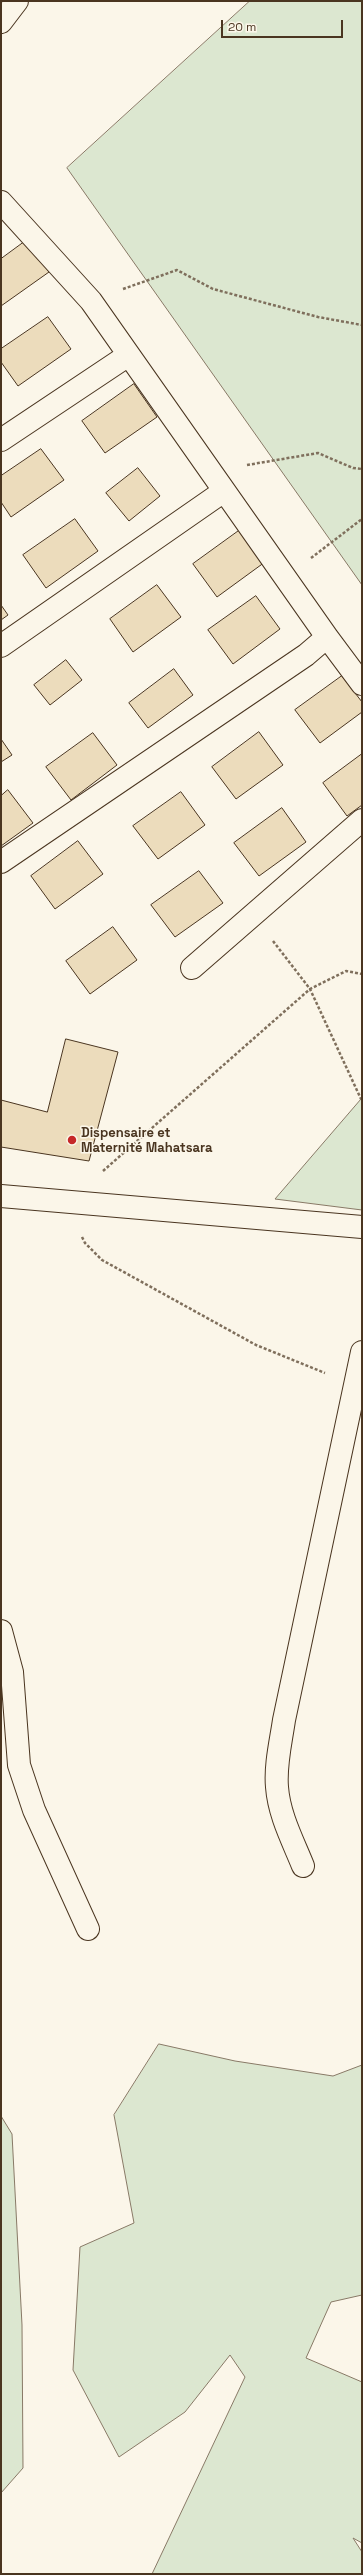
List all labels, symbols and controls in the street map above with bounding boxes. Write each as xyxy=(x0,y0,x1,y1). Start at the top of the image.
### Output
scale bar xyxy=(223,12,345,38)
text: 20 m xyxy=(228,19,256,35)
place label: Dispensaire et Maternité Mahatsara xyxy=(81,1125,213,1156)
marker: Dispensaire et Maternité Mahatsara xyxy=(66,1134,78,1146)

